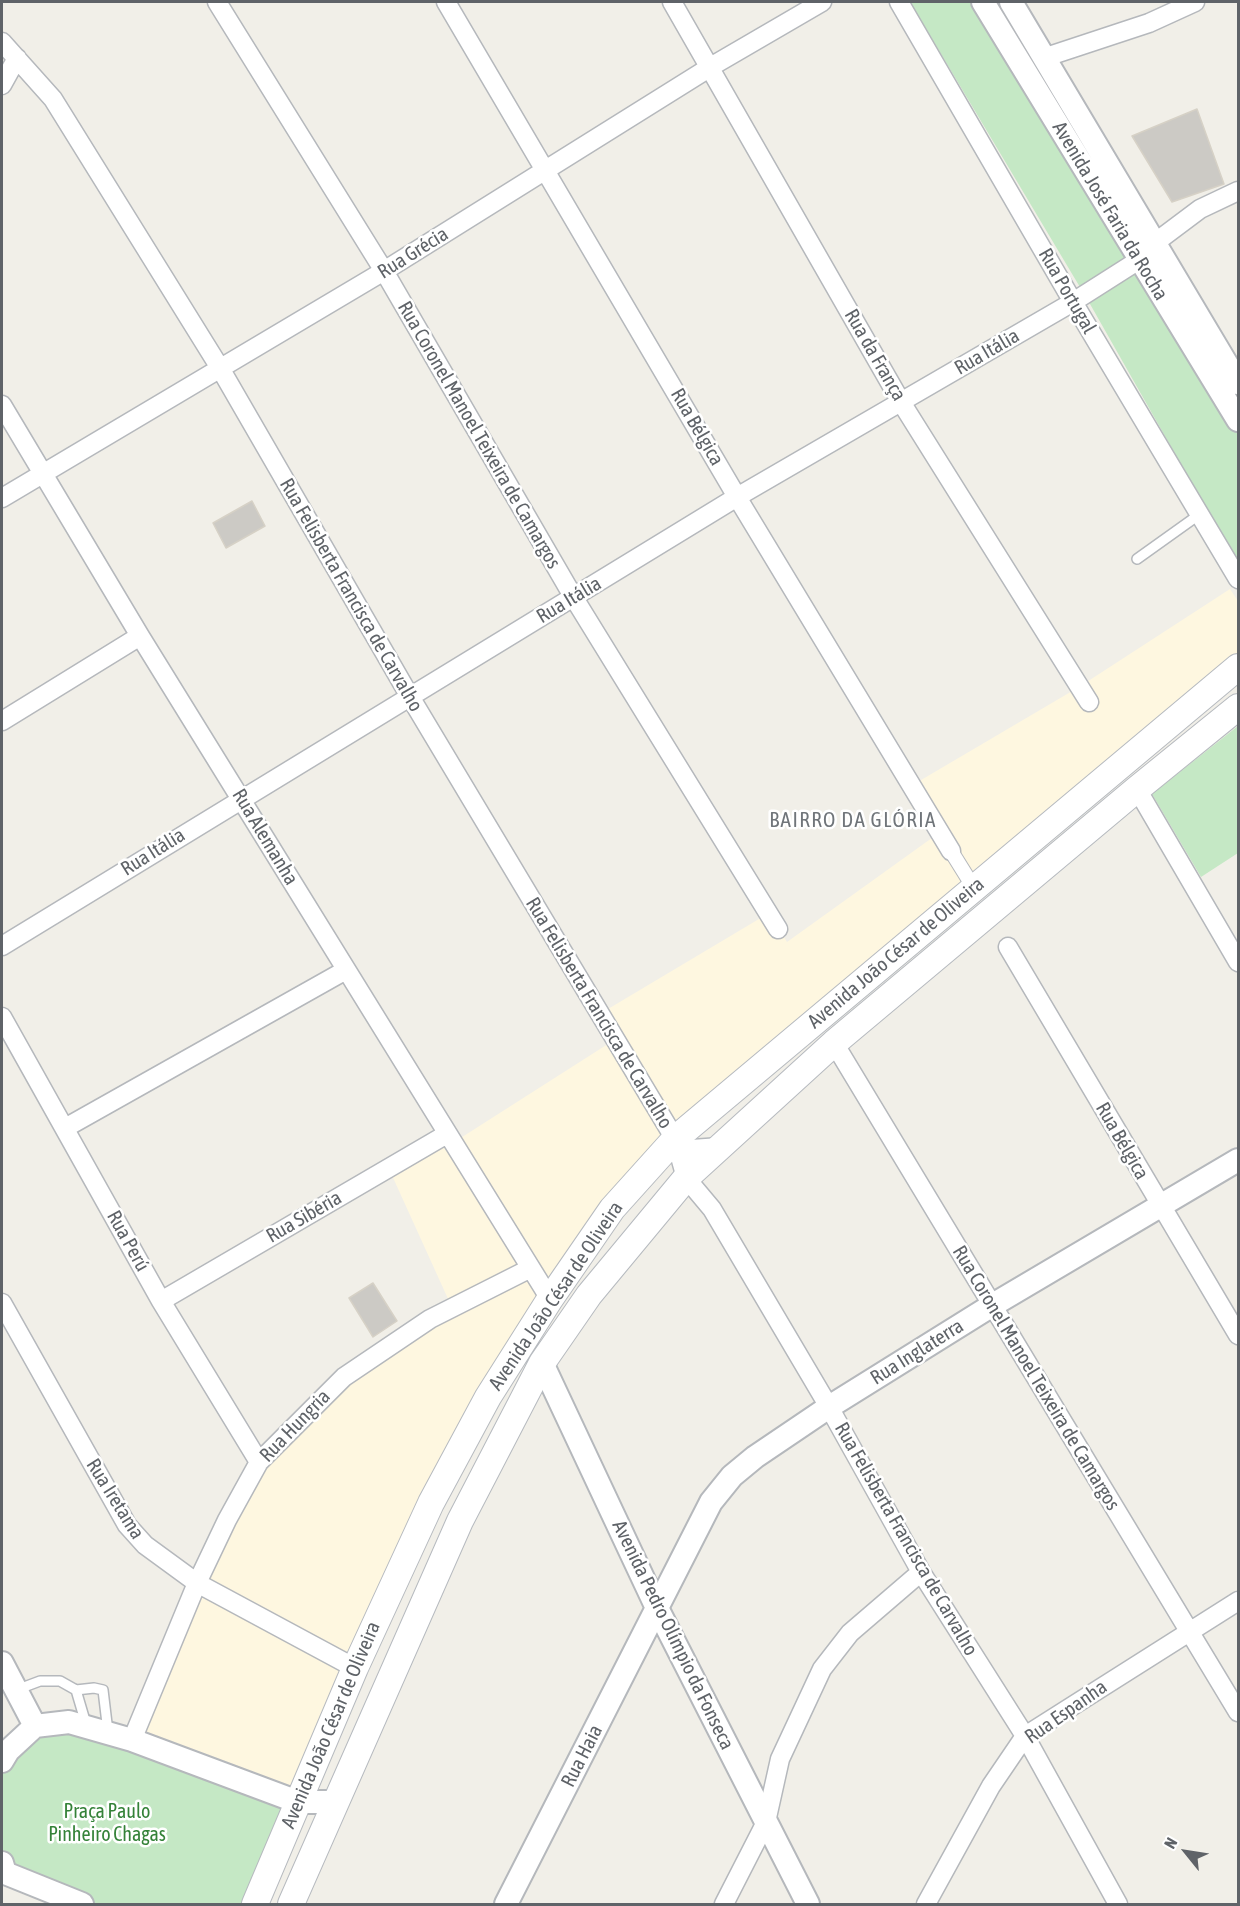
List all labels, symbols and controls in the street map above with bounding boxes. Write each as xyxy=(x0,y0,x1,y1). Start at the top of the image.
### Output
street label: Avenida José Faria da Rocha xyxy=(1047,117,1173,305)
street label: Rua Grécia xyxy=(373,222,453,284)
street label: Rua Portugal xyxy=(1033,244,1101,338)
street label: Rua Coronel Manoel Teixeira de Camargos xyxy=(392,297,566,573)
street label: Rua da França xyxy=(839,305,911,405)
street label: Rua Itália xyxy=(950,324,1024,380)
street label: Rua Bélgica xyxy=(665,384,729,470)
street label: Rua Felisberta Francisca de Carvalho xyxy=(274,474,428,716)
street label: Rua Itália xyxy=(532,571,606,629)
street label: Rua Alemanha xyxy=(227,784,303,890)
district label: BAIRRO DA GLÓRIA xyxy=(769,807,937,833)
street label: Rua Itália xyxy=(117,823,189,881)
street label: Avenida João César de Oliveira xyxy=(803,872,989,1034)
street label: Rua Felisberta Francisca de Carvalho xyxy=(520,893,678,1133)
street label: Rua Bélgica xyxy=(1090,1098,1154,1184)
street label: Rua Sibéria xyxy=(262,1186,346,1248)
street label: Avenida João César de Oliveira xyxy=(484,1197,628,1395)
street label: Rua Perú xyxy=(102,1206,154,1276)
street label: Rua Coronel Manoel Teixeira de Camargos xyxy=(947,1241,1125,1515)
street label: Rua Inglaterra xyxy=(866,1314,968,1390)
street label: Rua Hungria xyxy=(255,1385,335,1467)
street label: Rua Felisberta Francisca de Carvalho xyxy=(829,1418,983,1660)
street label: Rua Iretama xyxy=(81,1454,149,1544)
street label: Avenida Pedro Olímpio da Fonseca xyxy=(607,1516,739,1754)
street label: Avenida João César de Oliveira xyxy=(276,1618,386,1832)
street label: Rua Espanha xyxy=(1020,1675,1112,1749)
street label: Rua Haia xyxy=(556,1721,608,1791)
park label: Praça Paulo Pinheiro Chagas xyxy=(48,1800,166,1847)
north arrow xyxy=(1156,1822,1216,1882)
text: N xyxy=(1160,1834,1181,1852)

